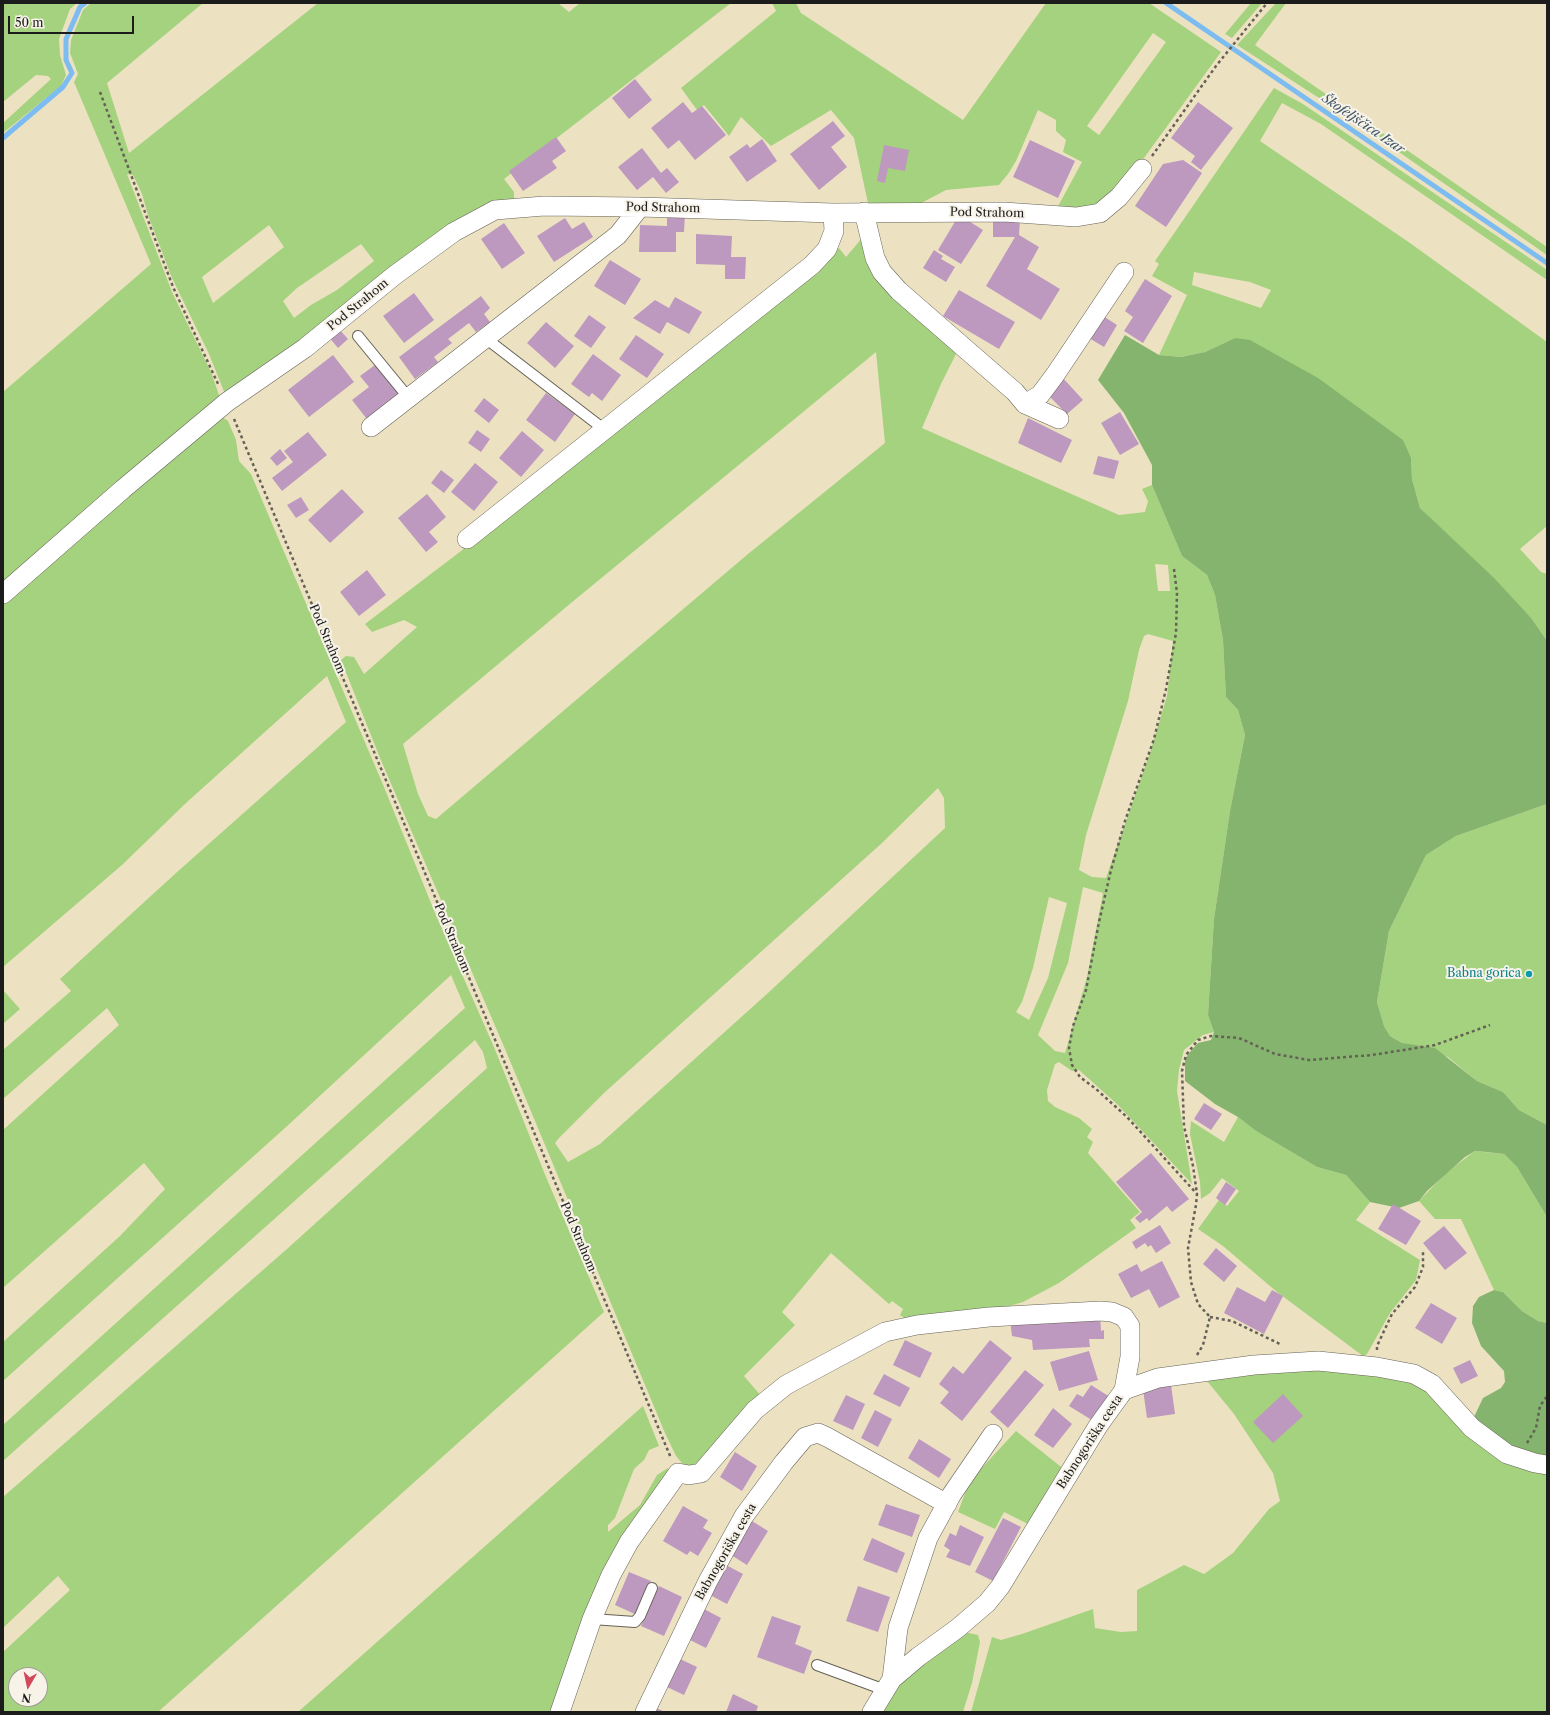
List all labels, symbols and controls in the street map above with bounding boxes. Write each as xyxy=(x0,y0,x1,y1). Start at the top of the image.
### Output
scale bar xyxy=(10,8,136,34)
text: 50 m xyxy=(15,15,44,30)
water label: Škofeljščica Izar xyxy=(1319,91,1407,157)
street label: Pod Strahom xyxy=(626,200,700,216)
street label: Pod Strahom xyxy=(950,205,1024,221)
street label: Pod Strahom xyxy=(325,276,391,334)
street label: Pod Strahom xyxy=(306,602,348,676)
street label: Pod Strahom xyxy=(431,901,473,975)
place label: Babna gorica xyxy=(1447,967,1521,981)
marker: Babna gorica xyxy=(1524,969,1534,979)
street label: Pod Strahom xyxy=(557,1200,599,1274)
street label: Babnogoriška cesta xyxy=(1054,1392,1126,1492)
street label: Babnogoriška cesta xyxy=(692,1501,760,1603)
north arrow xyxy=(8,1667,48,1707)
text: N xyxy=(20,1690,32,1706)

